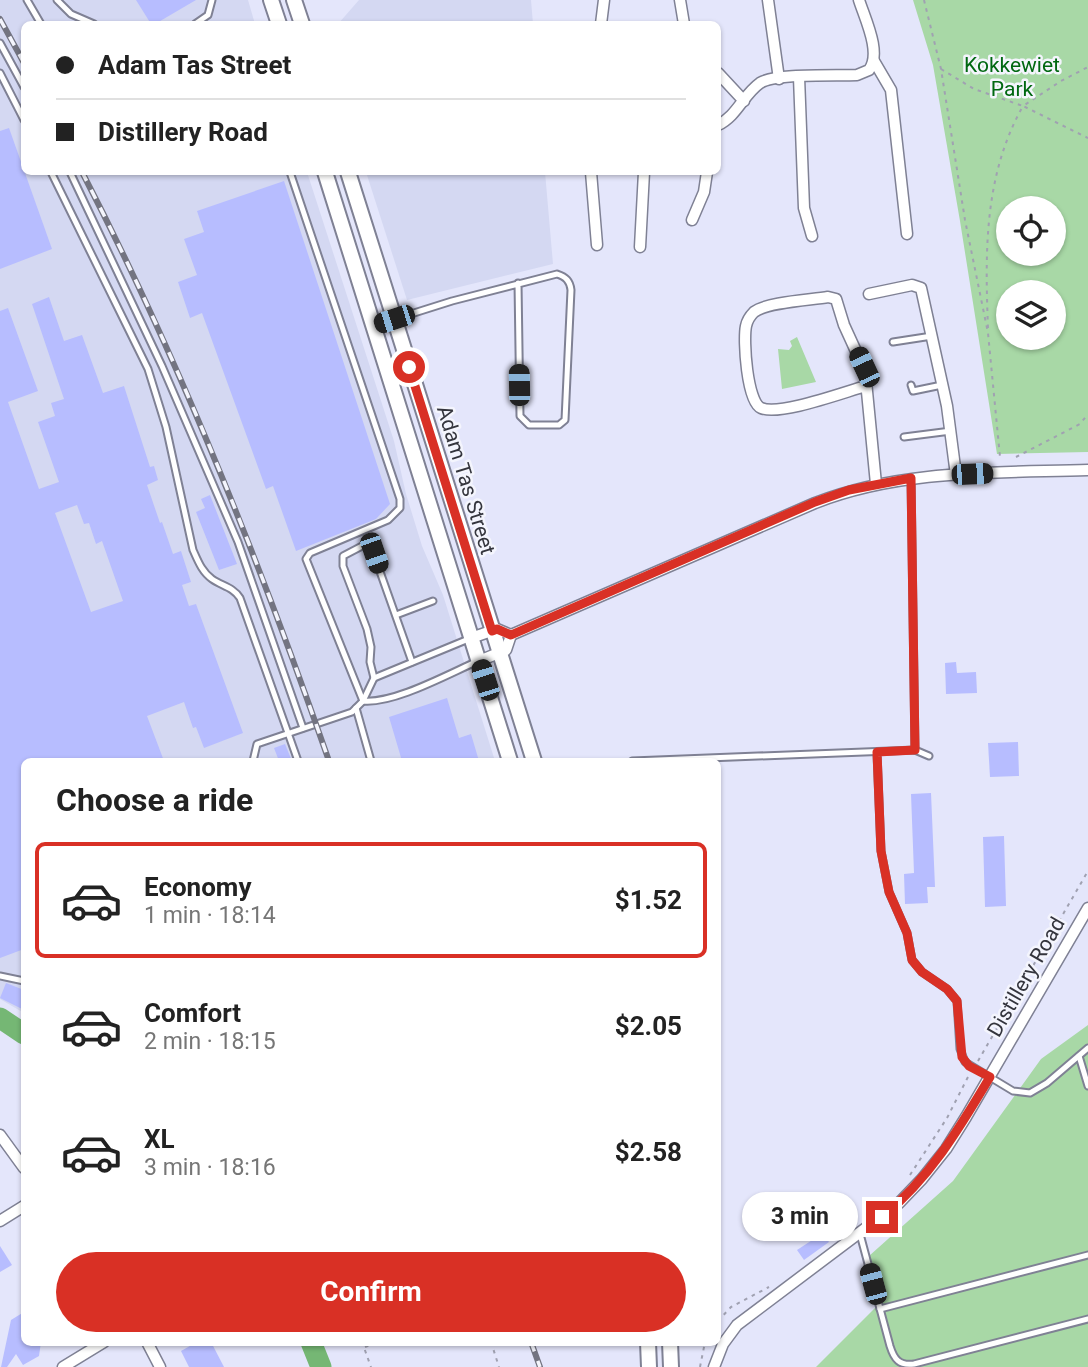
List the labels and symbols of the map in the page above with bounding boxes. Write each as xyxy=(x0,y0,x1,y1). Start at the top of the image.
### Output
park label: Kokkewiet Park xyxy=(964,53,1060,101)
car xyxy=(371,303,418,335)
car xyxy=(846,344,883,390)
route start xyxy=(393,351,425,383)
car xyxy=(509,364,530,406)
street label: Adam Tas Street xyxy=(432,403,500,557)
car xyxy=(951,463,994,485)
car xyxy=(358,530,391,576)
car xyxy=(469,657,502,703)
street label: Distillery Road xyxy=(982,913,1070,1041)
callout: 3 min xyxy=(742,1192,858,1242)
route end xyxy=(866,1201,898,1233)
car xyxy=(858,1261,889,1307)

